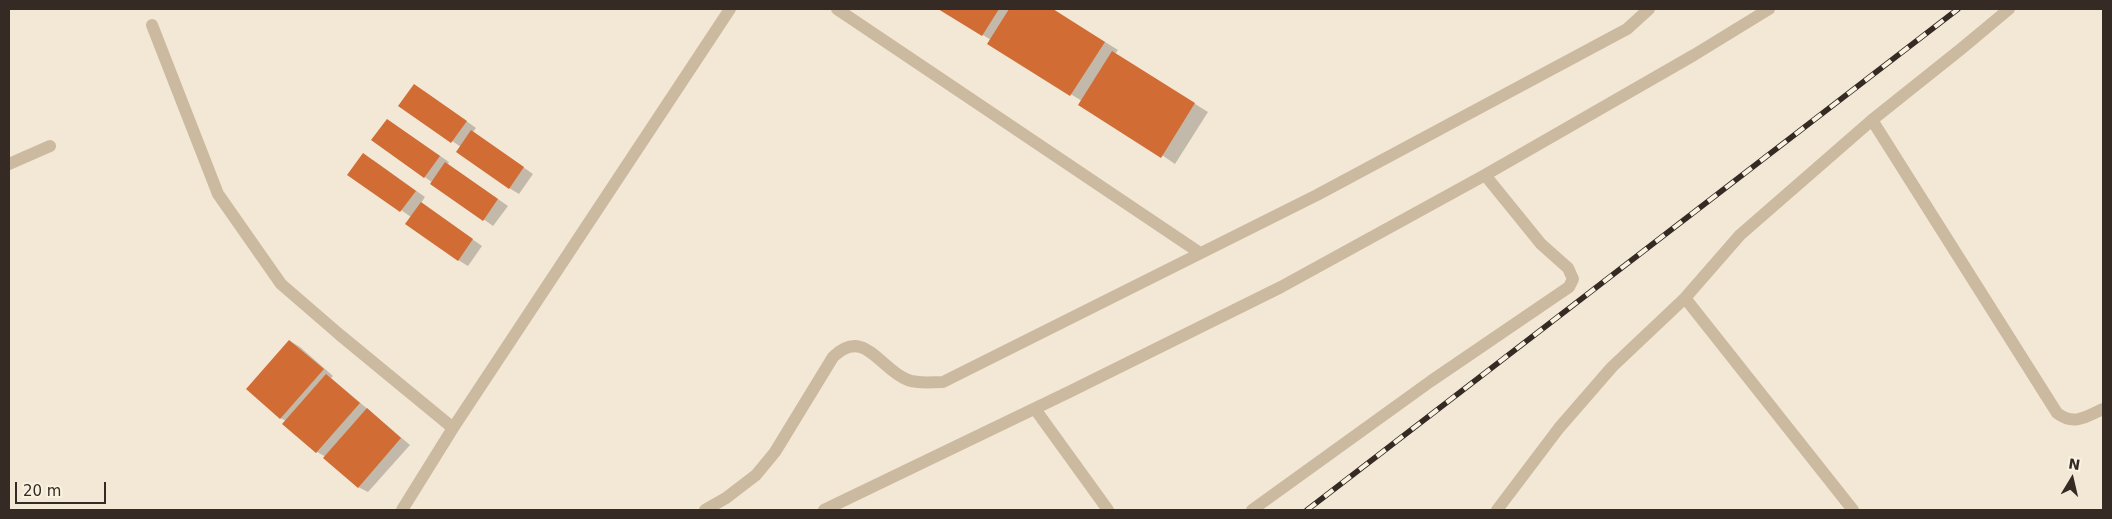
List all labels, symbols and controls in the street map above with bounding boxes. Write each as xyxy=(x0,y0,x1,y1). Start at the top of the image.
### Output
north arrow xyxy=(2047,454,2097,504)
text: N xyxy=(2067,455,2081,473)
scale bar xyxy=(18,472,109,504)
text: 20 m xyxy=(23,482,61,500)

